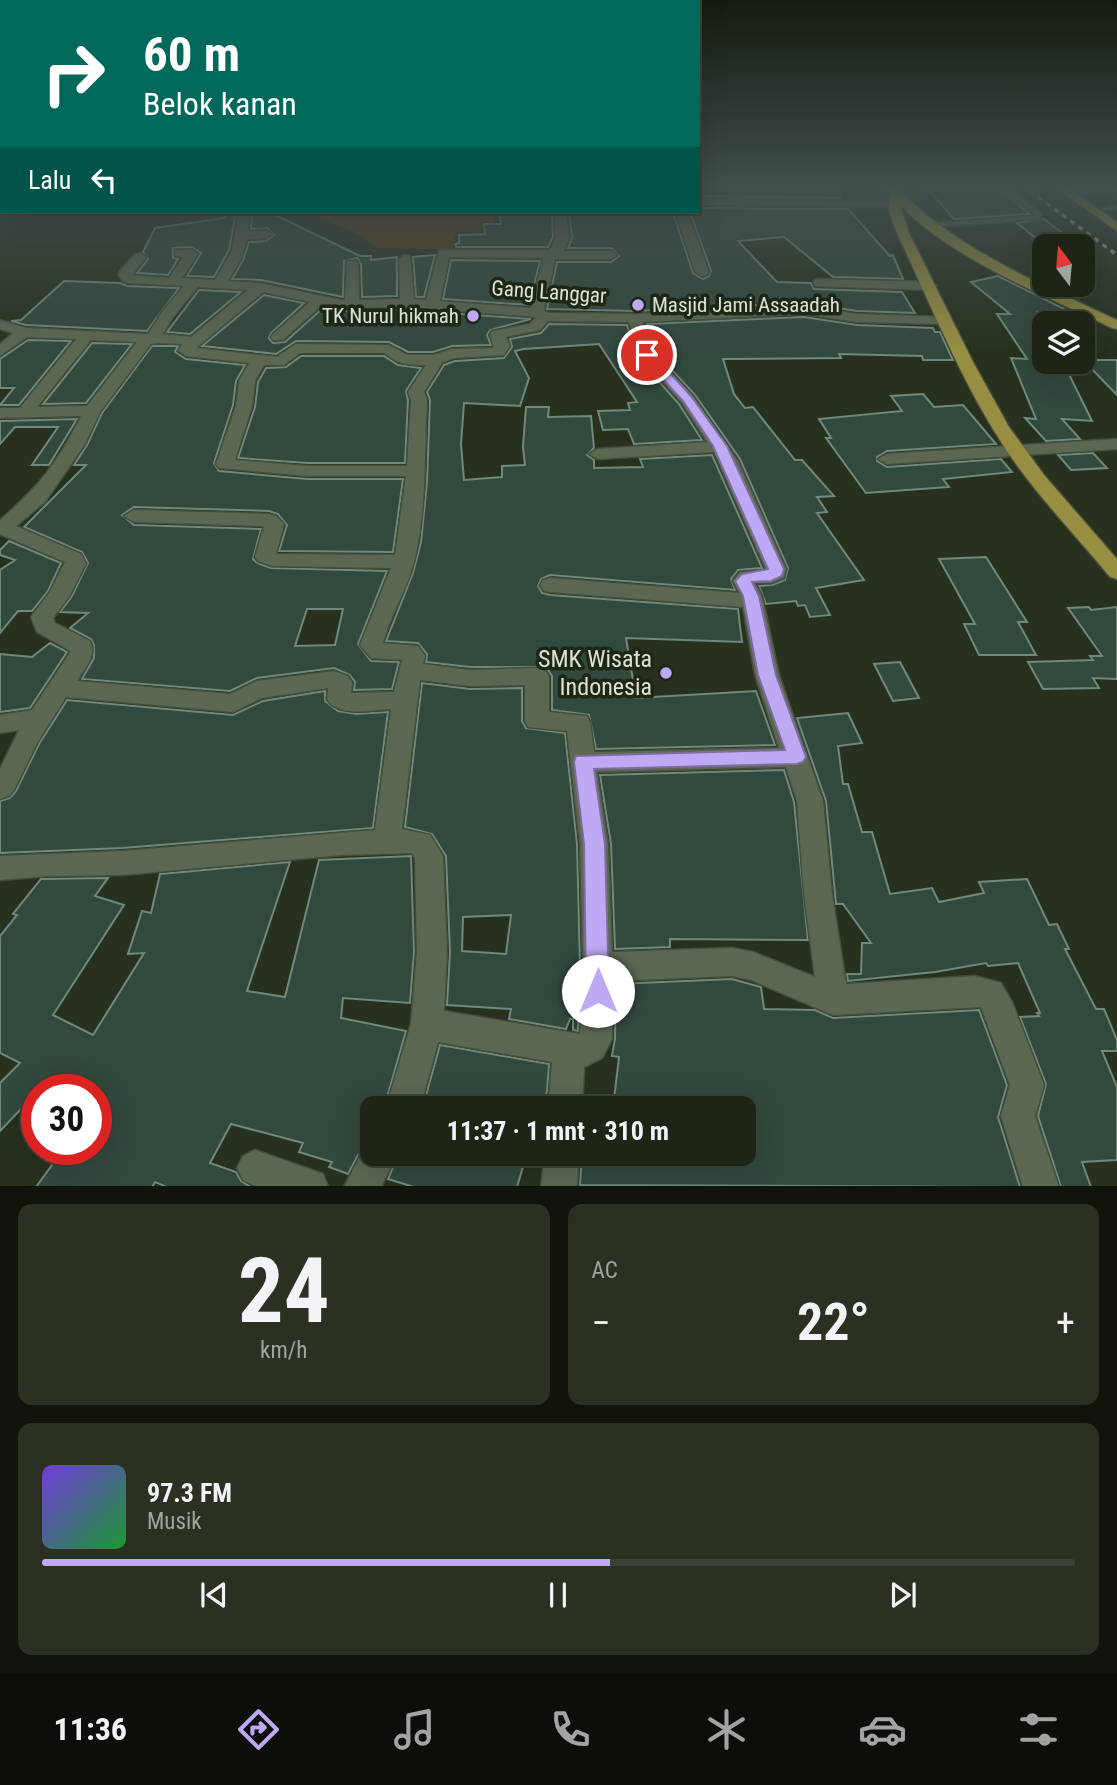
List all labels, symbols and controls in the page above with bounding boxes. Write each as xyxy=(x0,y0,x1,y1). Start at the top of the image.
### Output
text: 60 m xyxy=(143,26,240,83)
icon: right xyxy=(28,28,119,119)
text: Belok kanan xyxy=(143,85,297,123)
icon: left xyxy=(85,161,123,199)
text: Lalu xyxy=(28,165,71,195)
north arrow xyxy=(1032,234,1096,298)
map controls xyxy=(1032,234,1095,374)
street label: Gang Langgar xyxy=(491,276,607,308)
place label: Masjid Jami Assaadah xyxy=(652,293,840,317)
marker: Masjid Jami Assaadah xyxy=(630,297,646,313)
place label: TK Nurul hikmah xyxy=(322,304,459,328)
marker: TK Nurul hikmah xyxy=(465,308,481,324)
button: layers xyxy=(1032,311,1095,374)
pin xyxy=(617,325,677,385)
icon: arrive xyxy=(628,336,666,374)
place label: SMK Wisata Indonesia xyxy=(538,645,652,701)
marker: SMK Wisata Indonesia xyxy=(658,665,674,681)
position arrow xyxy=(561,954,635,1028)
speed limit sign: 30 xyxy=(21,1074,112,1165)
text: 11:37 · 1 mnt · 310 m xyxy=(447,1116,669,1146)
text: 24 xyxy=(238,1238,330,1344)
text: AC xyxy=(592,1257,618,1284)
text: 22° xyxy=(797,1292,870,1353)
text: − xyxy=(592,1301,611,1345)
text: + xyxy=(1056,1301,1075,1345)
text: km/h xyxy=(260,1337,307,1364)
text: 97.3 FM xyxy=(147,1478,232,1508)
text: Musik xyxy=(147,1508,202,1535)
icon: previous xyxy=(195,1576,233,1614)
icon: pause xyxy=(539,1576,577,1614)
icon: next xyxy=(884,1576,922,1614)
icon: directions xyxy=(234,1705,283,1754)
icon: music xyxy=(390,1705,439,1754)
icon: phone xyxy=(546,1705,595,1754)
icon: climate xyxy=(702,1705,751,1754)
icon: car xyxy=(858,1705,907,1754)
icon: filters xyxy=(1014,1705,1063,1754)
text: 11:36 xyxy=(54,1710,127,1748)

